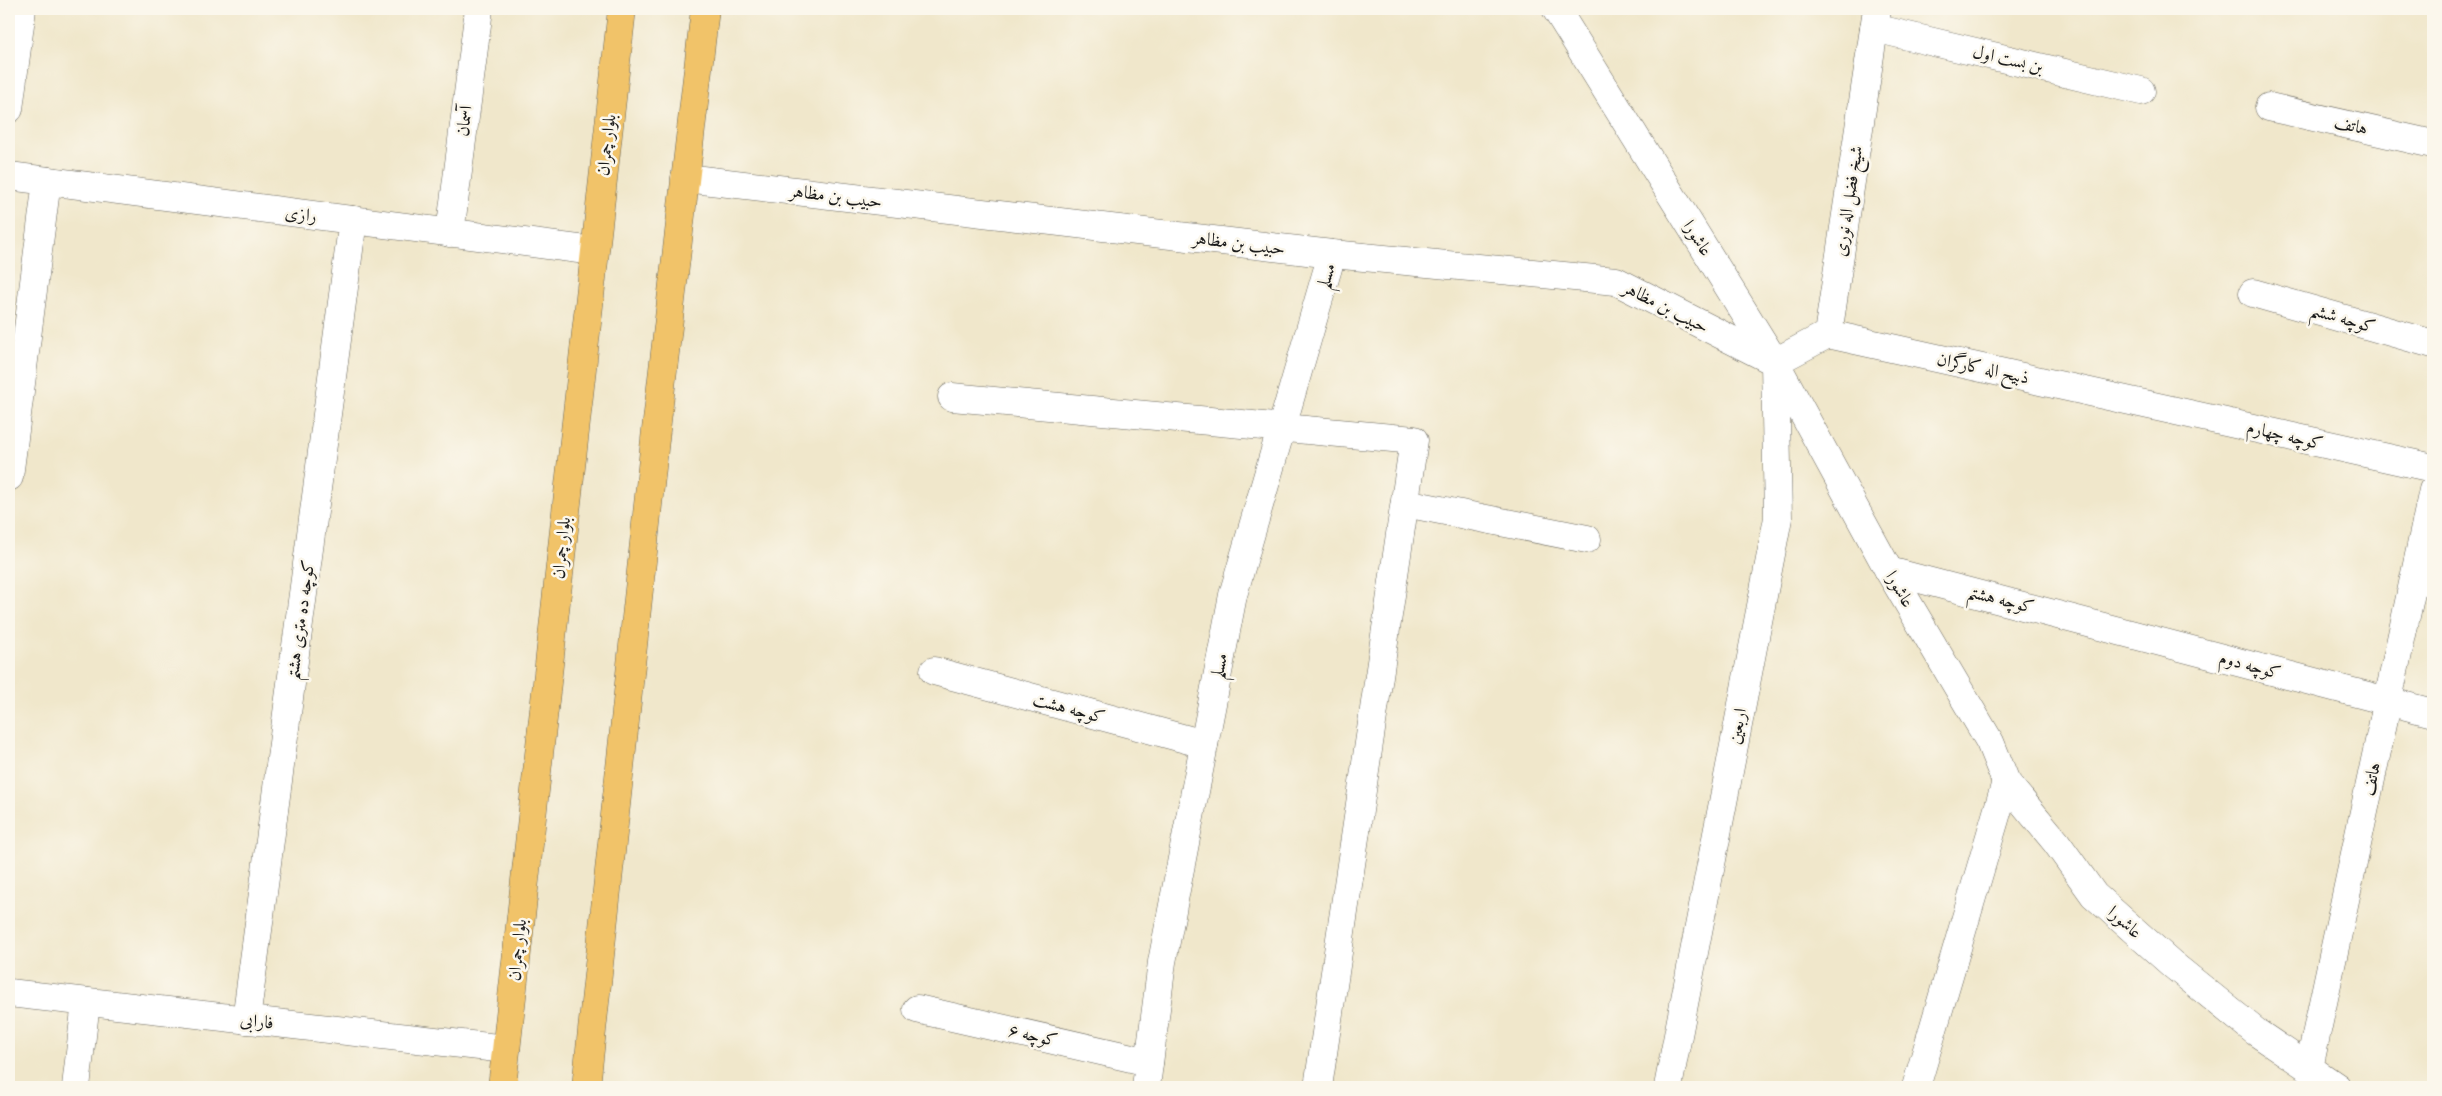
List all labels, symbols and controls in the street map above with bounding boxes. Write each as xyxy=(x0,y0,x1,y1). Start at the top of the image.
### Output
street label: بن بست اول xyxy=(1970,41,2046,79)
street label: آسمان xyxy=(452,102,478,138)
street label: هاتف xyxy=(2332,111,2370,140)
street label: بلوار چمران xyxy=(592,113,622,177)
street label: شیخ فضل اله نوری xyxy=(1829,144,1873,259)
street label: حبیب بن مظاهر xyxy=(786,180,883,214)
street label: رازی xyxy=(284,202,318,228)
street label: عاشورا xyxy=(1678,216,1717,261)
street label: حبیب بن مظاهر xyxy=(1189,227,1286,261)
street label: مسلم xyxy=(1313,261,1347,293)
street label: حبیب بن مظاهر xyxy=(1617,276,1712,339)
street label: کوچه ششم xyxy=(2306,299,2378,345)
street label: ذبیح اله کارگران xyxy=(1934,347,2031,393)
street label: کوچه چهارم xyxy=(2243,416,2325,459)
street label: بلوار چمران xyxy=(548,516,576,580)
street label: کوچه ده متری هشتم xyxy=(282,559,326,683)
street label: عاشورا xyxy=(1880,567,1918,612)
street label: کوچه هشتم xyxy=(1964,581,2036,625)
street label: کوچه دوم xyxy=(2215,647,2283,689)
street label: مسلم xyxy=(1207,651,1239,682)
street label: کوچه هشت xyxy=(1030,689,1107,730)
street label: اربعین xyxy=(1724,706,1752,746)
street label: هاتف xyxy=(2358,760,2386,798)
street label: عاشورا xyxy=(2103,902,2146,944)
street label: بلوار چمران xyxy=(504,918,532,982)
street label: فارابی xyxy=(239,1009,275,1036)
street label: کوچه ۶ xyxy=(1006,1020,1060,1053)

